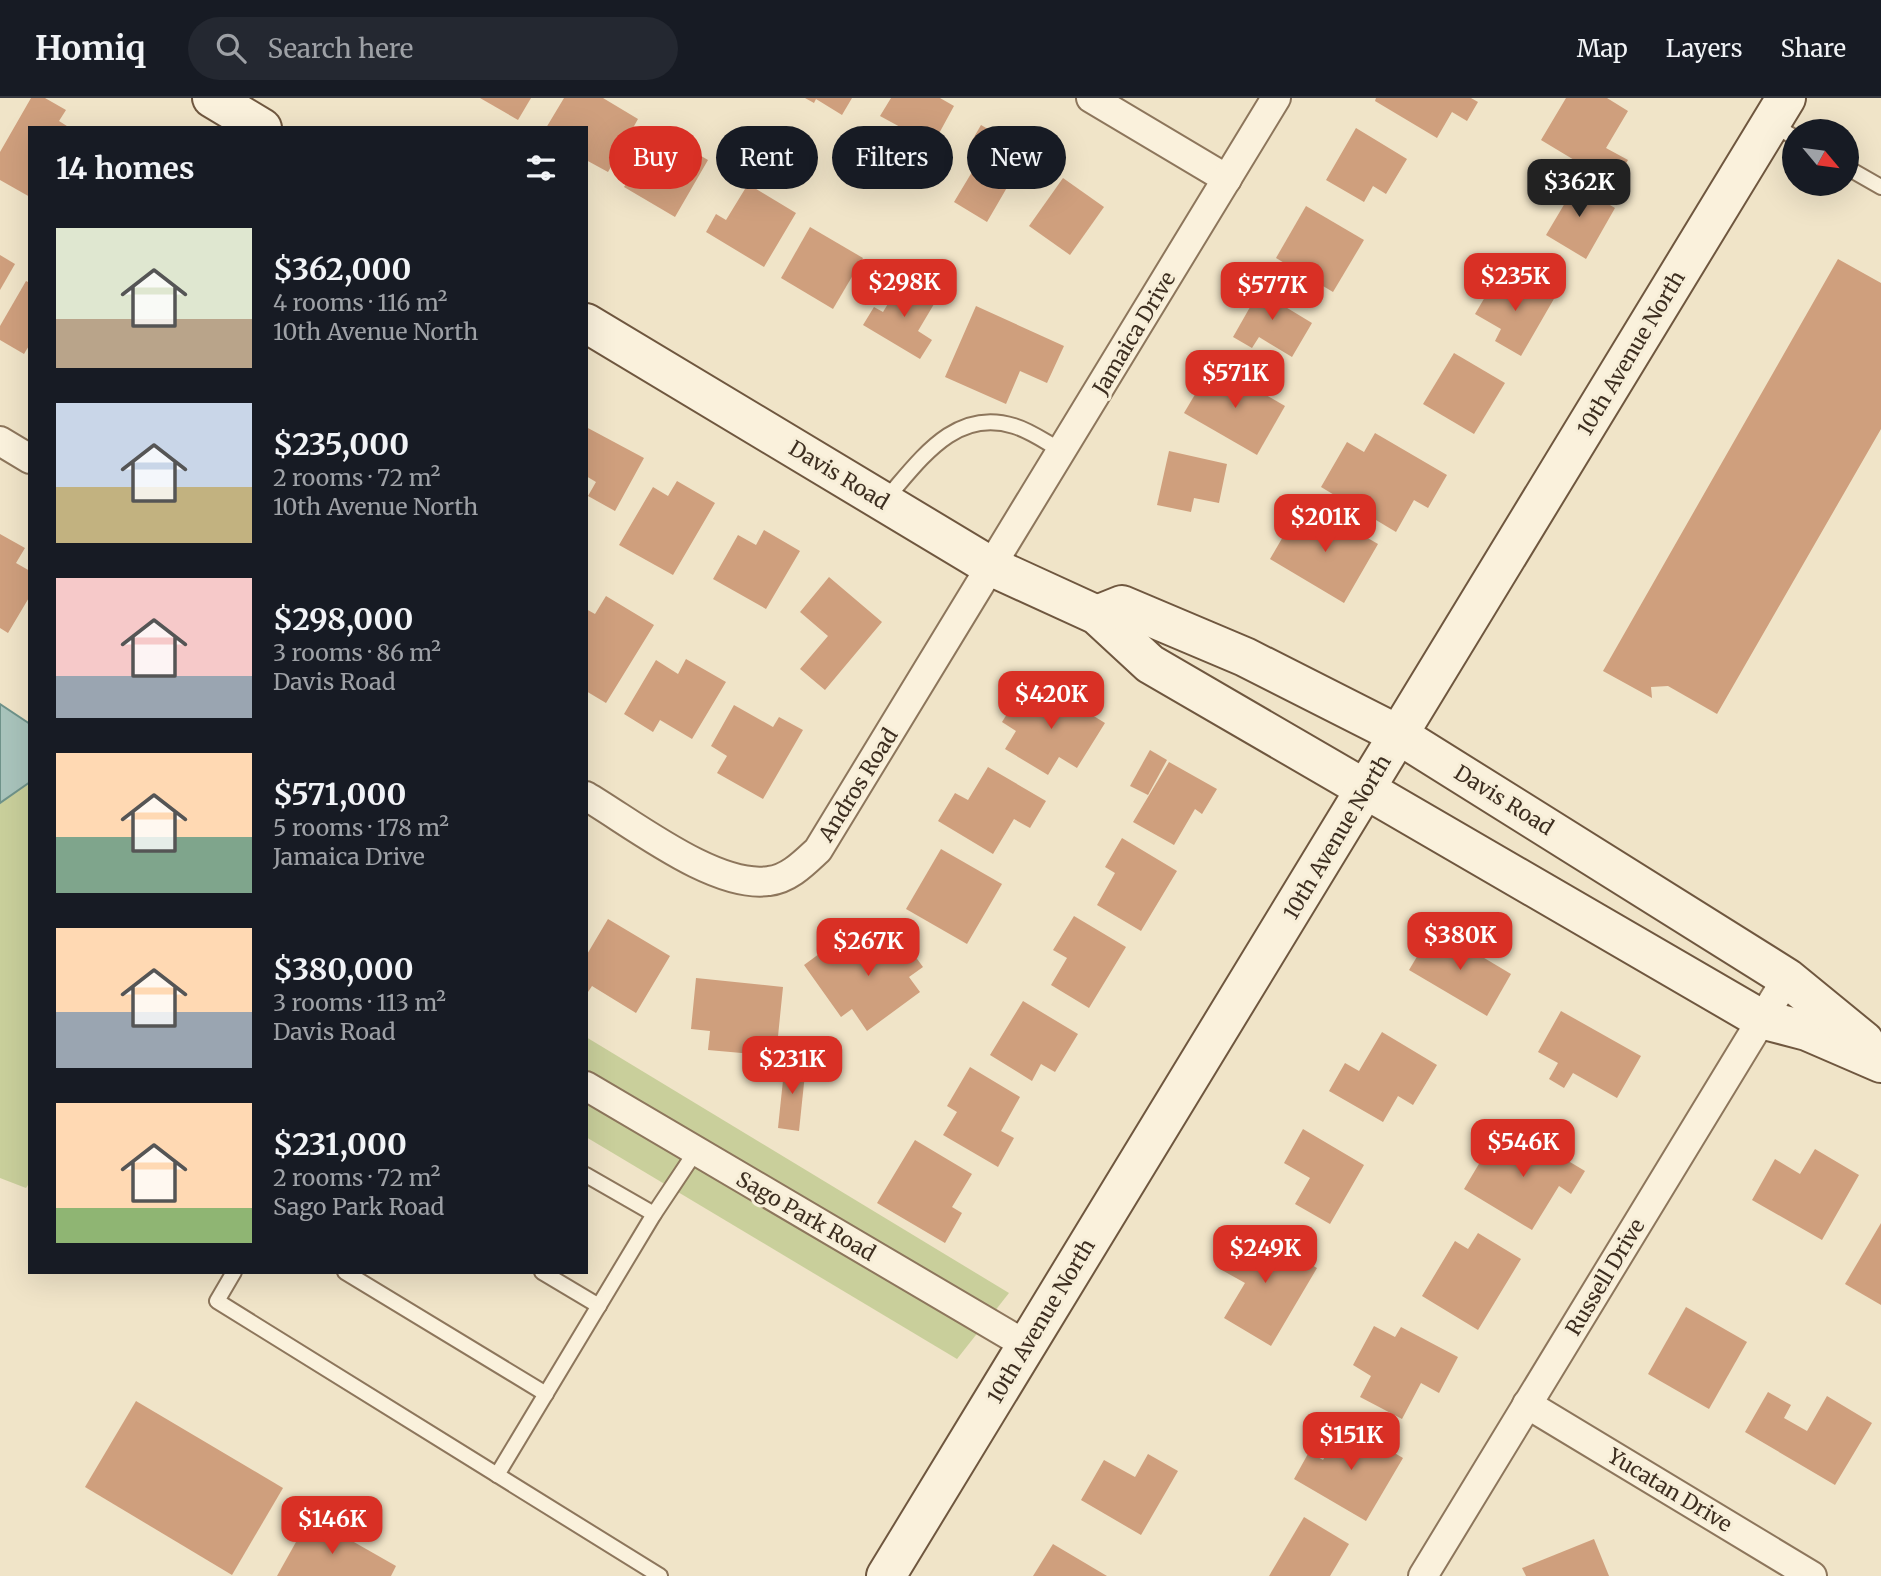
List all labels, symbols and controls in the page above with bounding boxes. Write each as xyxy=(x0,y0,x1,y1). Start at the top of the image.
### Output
search box xyxy=(188,17,678,80)
text: Homiq xyxy=(35,28,146,69)
icon: search xyxy=(212,29,250,67)
text: Search here xyxy=(268,32,413,65)
text: Map xyxy=(1577,33,1628,64)
text: Layers xyxy=(1666,33,1742,64)
text: Share xyxy=(1780,33,1846,64)
north arrow xyxy=(1782,119,1858,196)
map controls xyxy=(1782,119,1859,196)
chip: Buy xyxy=(609,126,702,189)
chip: Rent xyxy=(716,126,818,189)
chip: Filters xyxy=(832,126,953,189)
chip: New xyxy=(967,126,1066,189)
text: 14 homes xyxy=(56,149,194,187)
icon: filters xyxy=(522,149,560,187)
pin: $362K xyxy=(1530,159,1628,219)
text: $362K xyxy=(1543,167,1615,196)
text: $362,000 xyxy=(273,250,411,288)
pin: $235K xyxy=(1466,254,1564,313)
icon: home xyxy=(112,256,196,340)
pin: $298K xyxy=(855,260,953,319)
text: $235K xyxy=(1480,261,1550,290)
pin: $577K xyxy=(1223,262,1321,322)
street label: 10th Avenue North xyxy=(1571,266,1691,440)
text: $298K xyxy=(868,267,940,296)
street label: Jamaica Drive xyxy=(1086,267,1181,400)
text: $577K xyxy=(1237,270,1307,299)
text: 4 rooms · 116 m² xyxy=(273,288,448,317)
text: 10th Avenue North xyxy=(273,317,478,346)
pin: $571K xyxy=(1186,350,1284,410)
text: $571K xyxy=(1201,358,1269,387)
text: $235,000 xyxy=(273,425,409,463)
icon: home xyxy=(112,431,196,515)
street label: Davis Road xyxy=(784,435,894,516)
text: 2 rooms · 72 m² xyxy=(273,463,440,492)
text: 10th Avenue North xyxy=(273,492,478,521)
pin: $201K xyxy=(1276,494,1374,554)
text: $201K xyxy=(1290,502,1360,531)
text: $298,000 xyxy=(273,600,413,638)
icon: home xyxy=(112,606,196,690)
text: 3 rooms · 86 m² xyxy=(273,638,441,667)
text: Davis Road xyxy=(273,667,396,696)
pin: $420K xyxy=(1002,672,1100,731)
text: $420K xyxy=(1014,679,1088,708)
street label: Andros Road xyxy=(812,723,904,848)
street label: 10th Avenue North xyxy=(1277,750,1397,924)
street label: Davis Road xyxy=(1449,759,1559,841)
text: $571,000 xyxy=(273,775,406,813)
icon: home xyxy=(112,781,196,865)
text: 5 rooms · 178 m² xyxy=(273,813,449,842)
text: Jamaica Drive xyxy=(273,842,425,871)
pin: $380K xyxy=(1411,912,1509,972)
pin: $267K xyxy=(819,918,917,978)
text: $380K xyxy=(1423,920,1497,949)
text: $267K xyxy=(833,926,903,955)
text: $380,000 xyxy=(273,950,414,988)
icon: home xyxy=(112,956,196,1040)
text: 3 rooms · 113 m² xyxy=(273,988,446,1017)
text: Davis Road xyxy=(273,1017,396,1046)
pin: $231K xyxy=(743,1037,841,1096)
text: $231K xyxy=(758,1044,826,1073)
pin: $546K xyxy=(1474,1119,1572,1179)
text: $231,000 xyxy=(273,1125,407,1163)
text: $546K xyxy=(1487,1127,1559,1156)
icon: home xyxy=(112,1131,196,1215)
text: 2 rooms · 72 m² xyxy=(273,1163,440,1192)
street label: Sago Park Road xyxy=(732,1165,881,1267)
text: Sago Park Road xyxy=(273,1192,444,1221)
street label: Russell Drive xyxy=(1560,1214,1650,1340)
pin: $249K xyxy=(1216,1226,1314,1285)
text: $249K xyxy=(1229,1233,1301,1262)
street label: 10th Avenue North xyxy=(981,1234,1101,1408)
pin: $151K xyxy=(1302,1412,1400,1472)
text: $151K xyxy=(1319,1420,1383,1449)
street label: Yucatan Drive xyxy=(1602,1442,1737,1538)
pin: $146K xyxy=(283,1496,381,1556)
text: $146K xyxy=(297,1504,367,1533)

